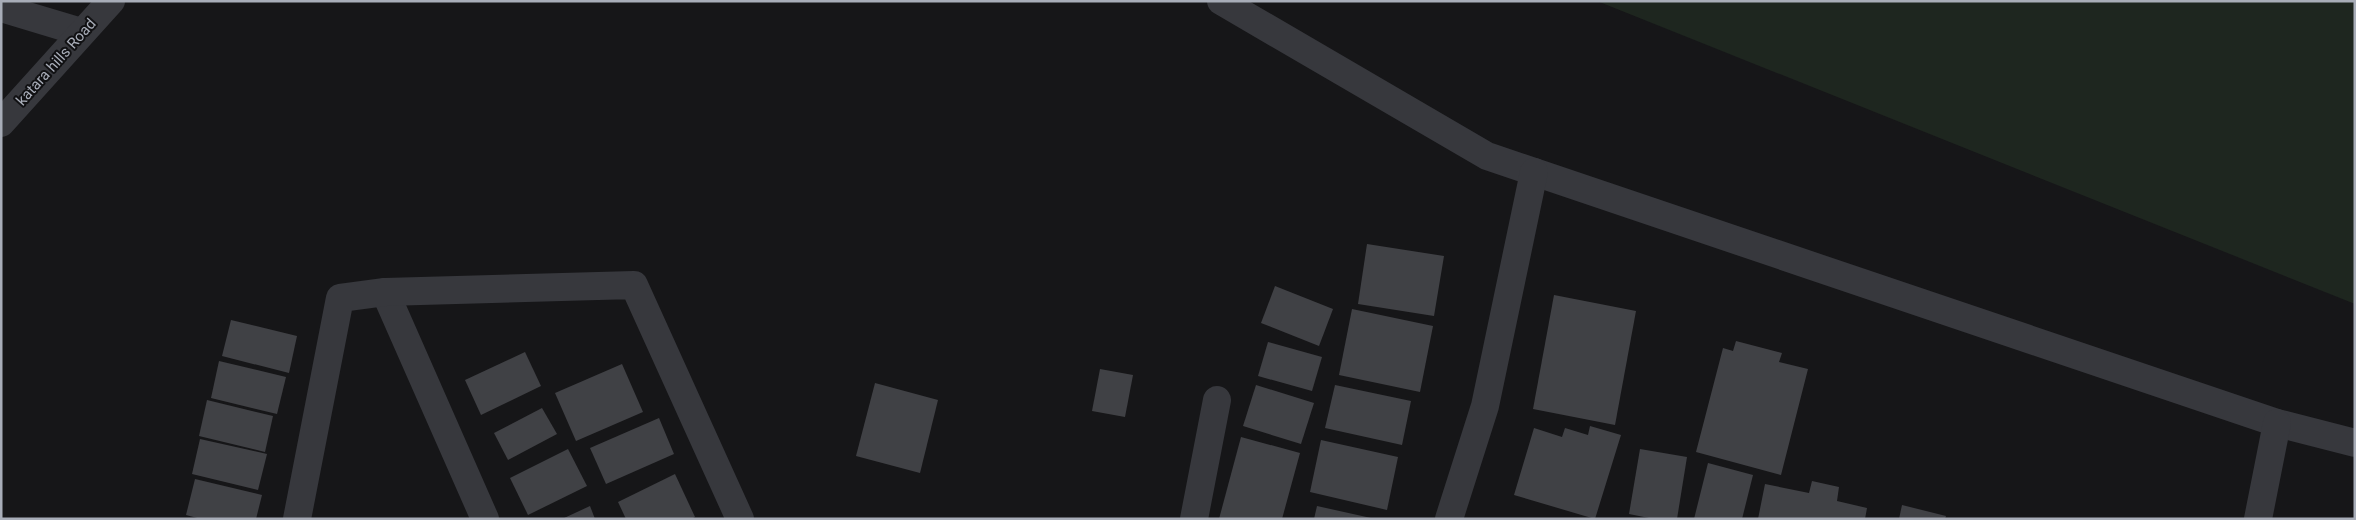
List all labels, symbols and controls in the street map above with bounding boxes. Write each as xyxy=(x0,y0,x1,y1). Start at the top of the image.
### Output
street label: katara hills Road xyxy=(12,15,100,109)

